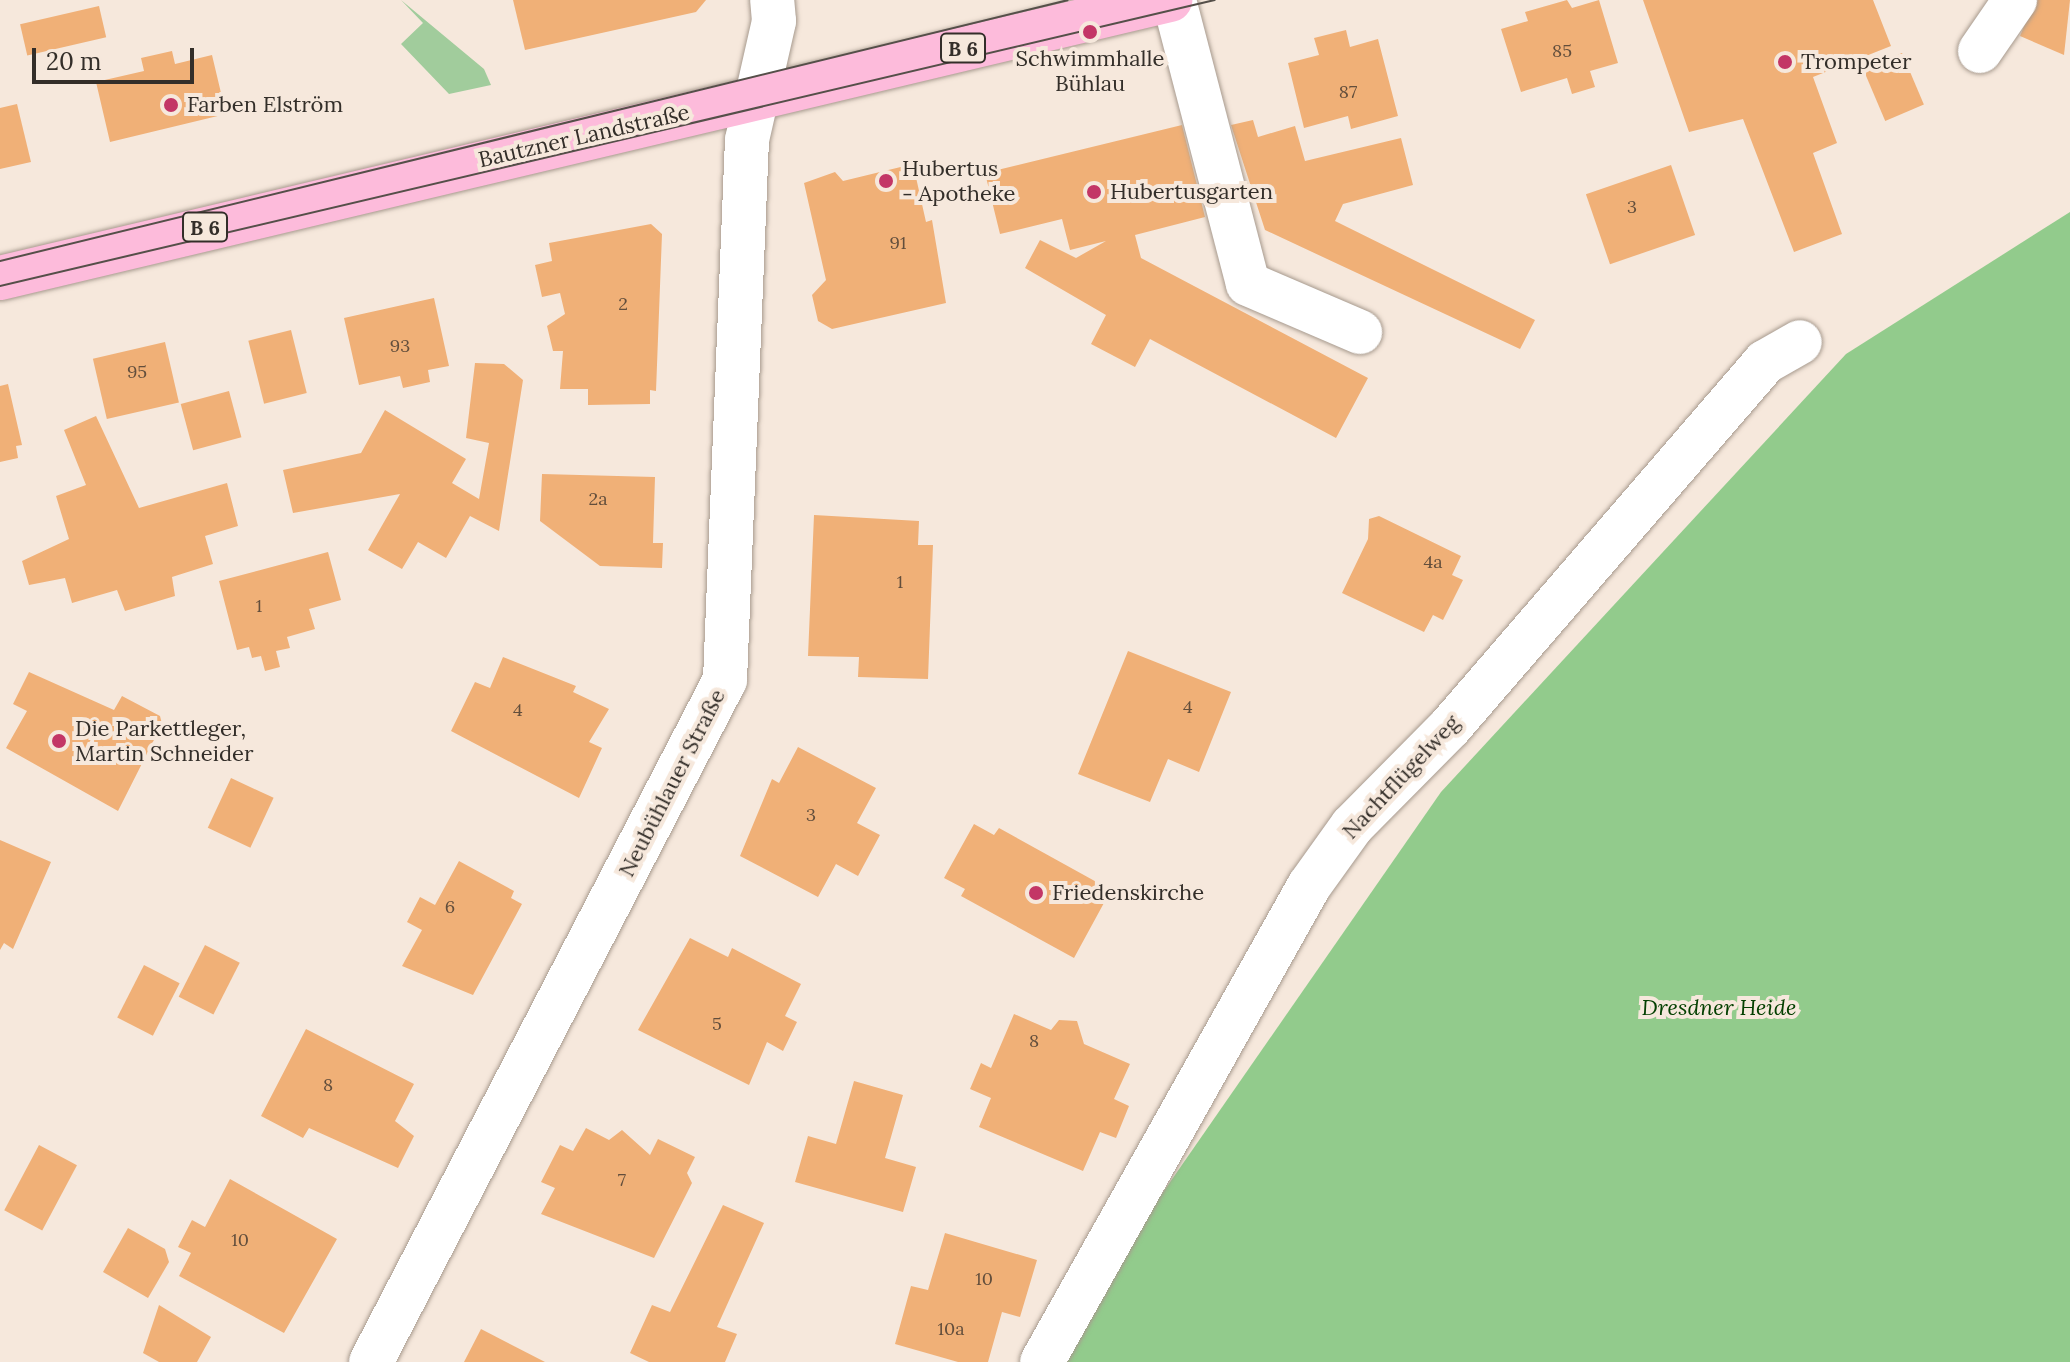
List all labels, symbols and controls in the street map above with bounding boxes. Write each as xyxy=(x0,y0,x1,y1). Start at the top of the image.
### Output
marker: Schwimmhalle Bühlau xyxy=(1081,23,1099,41)
scale bar xyxy=(36,32,198,82)
road number: B 6 xyxy=(939,32,987,64)
house number: 85 xyxy=(1552,40,1572,62)
place label: Schwimmhalle Bühlau xyxy=(1016,45,1164,96)
text: 20 m xyxy=(46,46,102,77)
place label: Trompeter xyxy=(1801,49,1912,75)
marker: Trompeter xyxy=(1776,53,1794,71)
house number: 87 xyxy=(1339,81,1357,103)
place label: Farben Elström xyxy=(187,92,343,118)
marker: Farben Elström xyxy=(162,96,180,114)
street label: Bautzner Landstraße xyxy=(476,99,692,173)
place label: Hubertus - Apotheke xyxy=(902,155,1016,206)
marker: Hubertus - Apotheke xyxy=(877,172,895,190)
place label: Hubertusgarten xyxy=(1110,179,1273,205)
marker: Hubertusgarten xyxy=(1085,183,1103,201)
house number: 3 xyxy=(1627,196,1637,218)
road number: B 6 xyxy=(181,211,229,243)
house number: 91 xyxy=(890,232,906,254)
house number: 2 xyxy=(618,293,628,315)
house number: 93 xyxy=(390,335,410,357)
house number: 95 xyxy=(127,361,147,383)
house number: 2a xyxy=(589,488,607,510)
house number: 4a xyxy=(1423,551,1443,573)
house number: 1 xyxy=(897,571,903,593)
house number: 1 xyxy=(256,595,262,617)
street label: Neubühlauer Straße xyxy=(613,685,731,881)
house number: 4 xyxy=(1183,696,1193,718)
house number: 4 xyxy=(513,699,523,721)
street label: Nachtflügelweg xyxy=(1337,710,1465,844)
place label: Die Parkettleger, Martin Schneider xyxy=(75,715,253,766)
marker: Die Parkettleger, Martin Schneider xyxy=(50,732,68,750)
house number: 3 xyxy=(806,804,816,826)
place label: Friedenskirche xyxy=(1052,880,1204,906)
marker: Friedenskirche xyxy=(1027,884,1045,902)
house number: 6 xyxy=(445,896,455,918)
park label: Dresdner Heide xyxy=(1642,995,1796,1021)
house number: 5 xyxy=(712,1013,722,1035)
house number: 8 xyxy=(1029,1030,1039,1052)
house number: 8 xyxy=(323,1074,333,1096)
house number: 7 xyxy=(618,1169,626,1191)
house number: 10 xyxy=(231,1229,249,1251)
house number: 10 xyxy=(975,1268,993,1290)
house number: 10a xyxy=(937,1318,965,1340)

